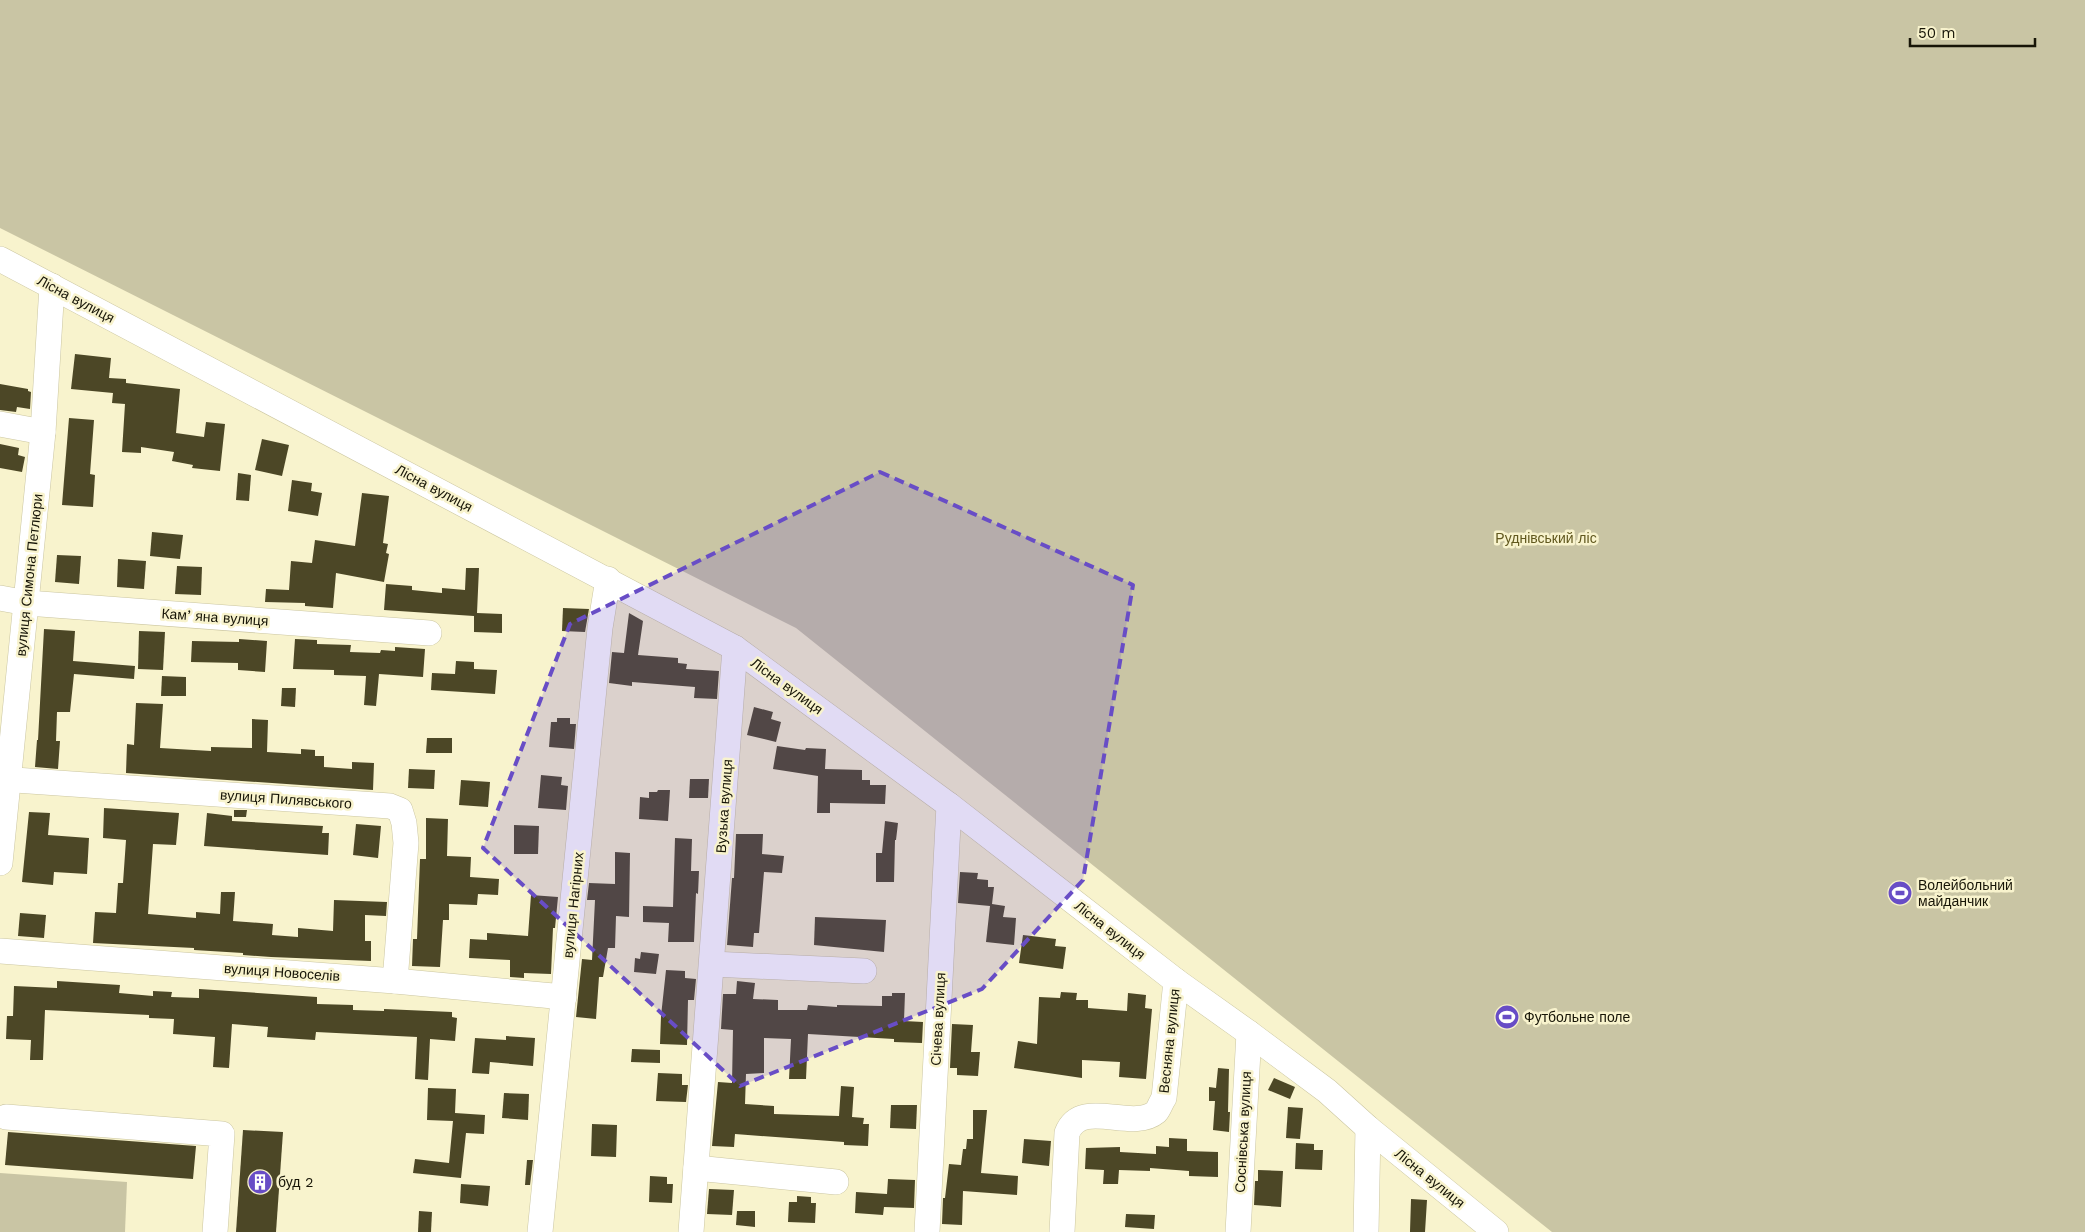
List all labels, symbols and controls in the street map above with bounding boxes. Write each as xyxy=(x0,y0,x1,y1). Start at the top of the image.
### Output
scale bar xyxy=(1910,15,2035,47)
text: 50 m xyxy=(1918,24,1955,42)
street label: Лісна вулиця xyxy=(35,272,117,326)
street label: Лісна вулиця xyxy=(393,461,475,515)
street label: вулиця Симона Петлюри xyxy=(12,493,46,657)
park label: Руднівський ліс xyxy=(1495,530,1597,546)
street label: Камʼяна вулиця xyxy=(161,605,269,629)
street label: Лісна вулиця xyxy=(748,655,826,717)
street label: Вузька вулиця xyxy=(713,758,735,854)
street label: вулиця Пилявського xyxy=(220,786,353,812)
street label: вулиця Нагірних xyxy=(559,851,587,959)
place label: Волейбольний майданчик xyxy=(1918,877,2013,909)
sports icon: Волейбольний майданчик xyxy=(1887,880,1913,906)
street label: Лісна вулиця xyxy=(1072,898,1148,962)
street label: вулиця Новоселів xyxy=(223,960,341,984)
street label: Січева вулиця xyxy=(928,972,948,1066)
street label: Весняна вулиця xyxy=(1156,988,1182,1094)
sports icon: Футбольне поле xyxy=(1494,1004,1520,1030)
place label: Футбольне поле xyxy=(1524,1009,1631,1025)
street label: Соснівська вулиця xyxy=(1232,1071,1254,1193)
street label: Лісна вулиця xyxy=(1392,1145,1468,1211)
building icon: буд 2 xyxy=(247,1169,273,1195)
place label: буд 2 xyxy=(278,1174,313,1190)

